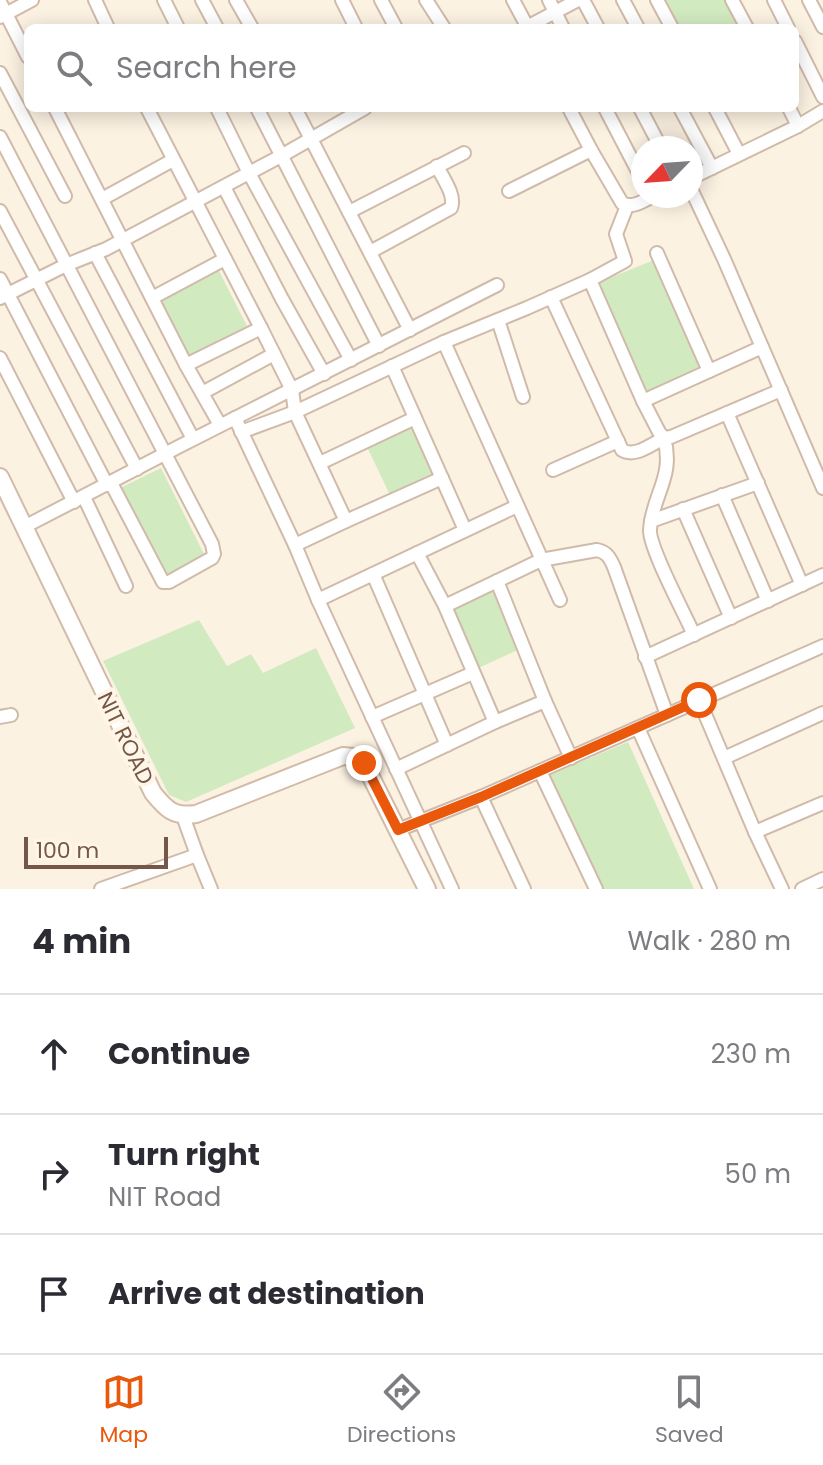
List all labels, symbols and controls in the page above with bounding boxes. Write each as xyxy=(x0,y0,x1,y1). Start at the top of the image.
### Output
search box xyxy=(24,24,799,112)
icon: search xyxy=(52,46,96,90)
text: Search here xyxy=(116,46,297,89)
north arrow xyxy=(631,136,703,208)
route start xyxy=(681,682,717,718)
street label: NIT ROAD xyxy=(90,687,161,790)
route end xyxy=(346,745,382,781)
scale bar xyxy=(24,833,168,869)
text: 100 m xyxy=(36,835,99,866)
text: 4 min xyxy=(32,917,131,965)
text: Walk · 280 m xyxy=(627,923,791,959)
icon: ahead xyxy=(32,1032,76,1076)
text: Continue xyxy=(108,1032,250,1075)
text: 230 m xyxy=(711,1036,791,1072)
text: Turn right xyxy=(108,1133,260,1176)
icon: right xyxy=(32,1152,76,1196)
text: 50 m xyxy=(725,1156,791,1192)
text: NIT Road xyxy=(108,1179,221,1215)
icon: arrive xyxy=(32,1272,76,1316)
text: Arrive at destination xyxy=(108,1272,425,1315)
tab: Map xyxy=(99,1370,148,1451)
tab: Directions xyxy=(347,1370,456,1451)
tab: Saved xyxy=(655,1370,724,1451)

